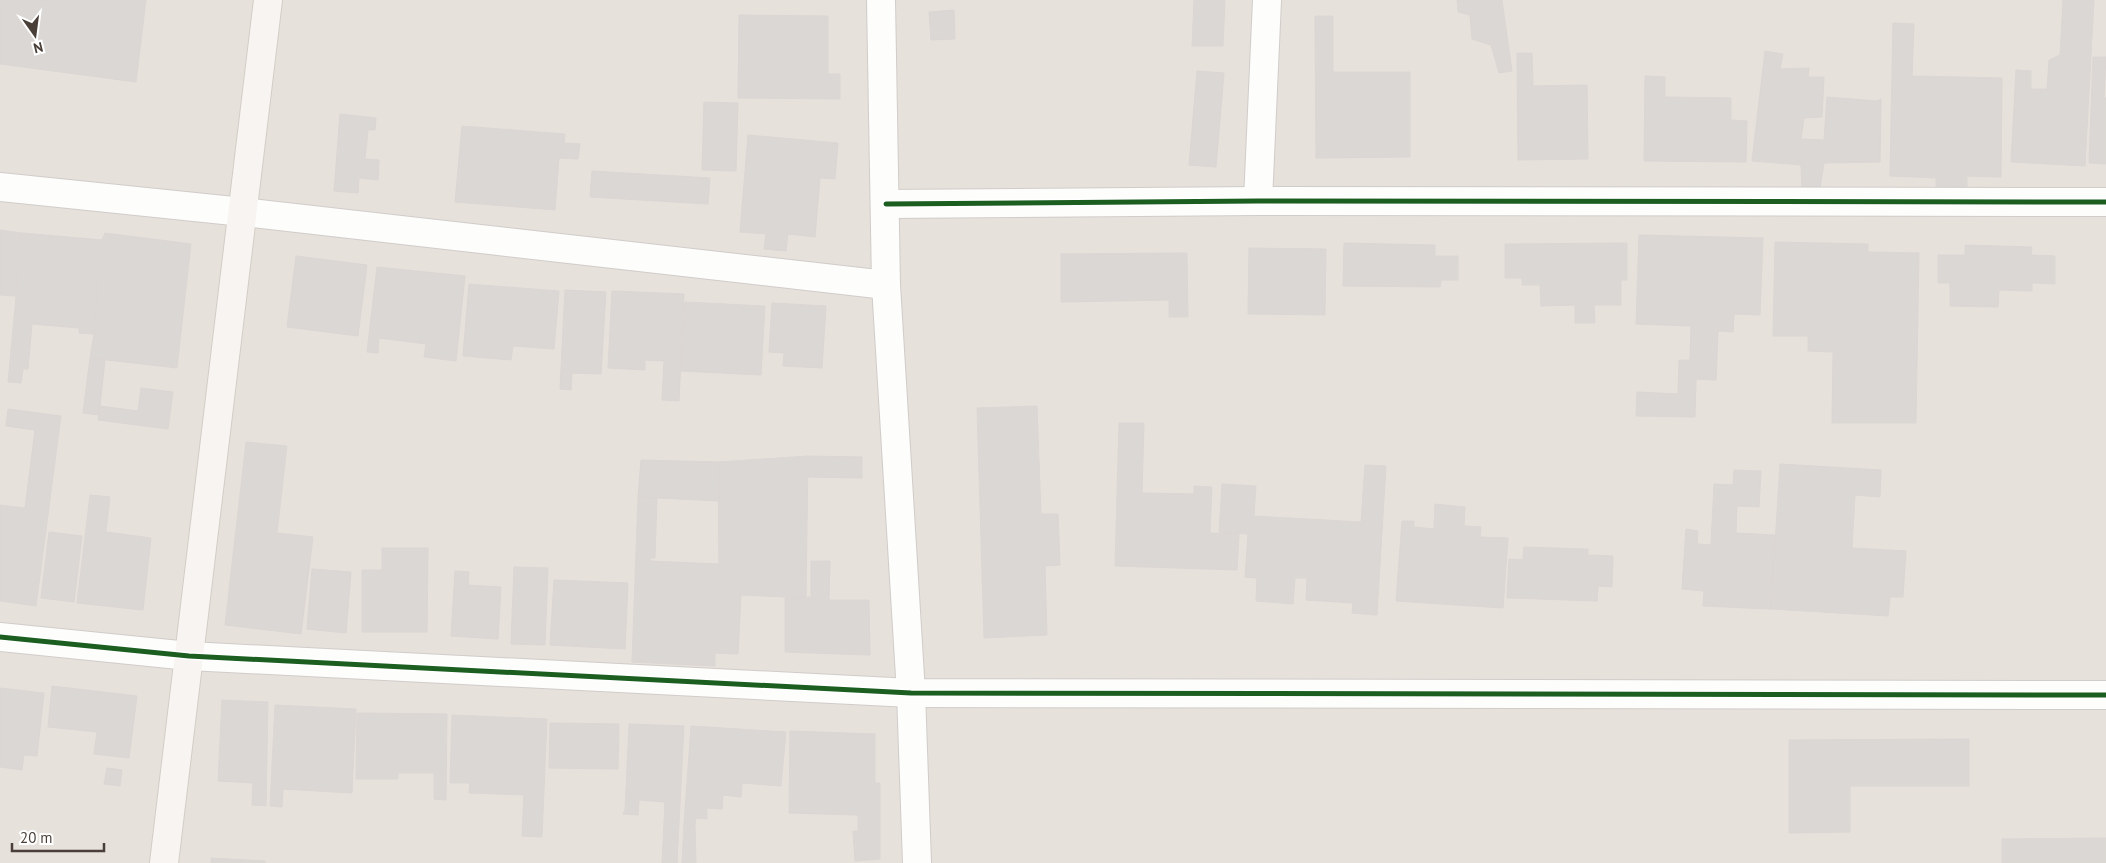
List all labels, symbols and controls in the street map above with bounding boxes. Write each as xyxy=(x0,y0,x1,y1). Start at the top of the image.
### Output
north arrow xyxy=(10,10,60,60)
text: N xyxy=(32,38,45,57)
scale bar xyxy=(12,820,105,852)
text: 20 m xyxy=(20,828,53,847)

